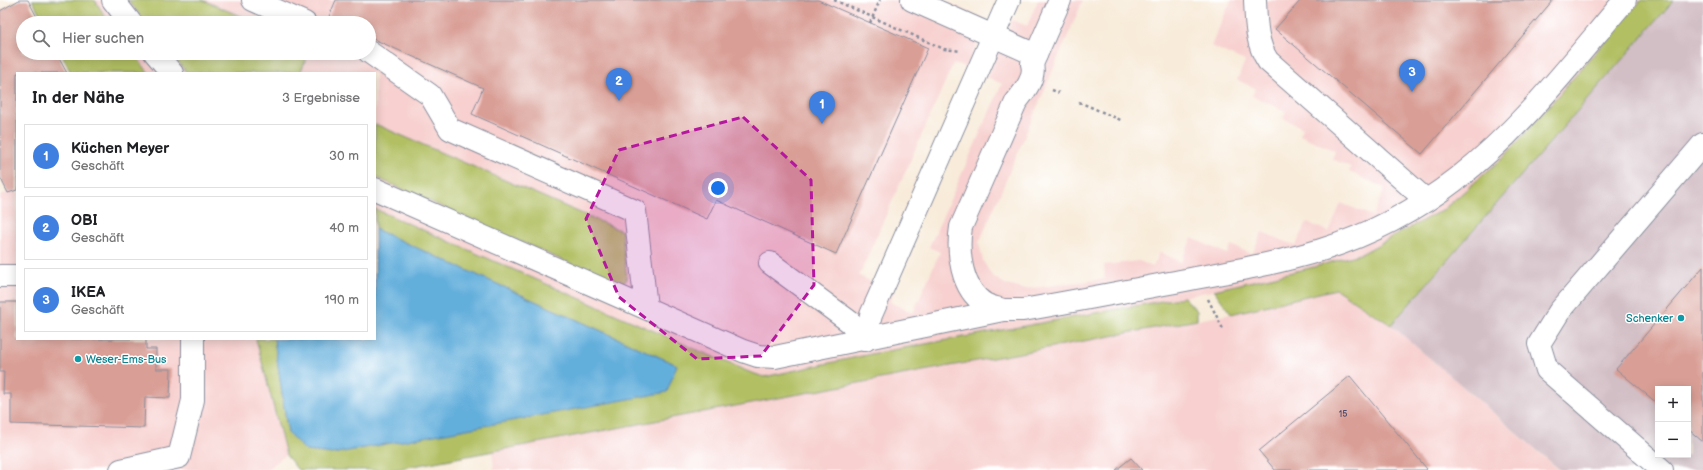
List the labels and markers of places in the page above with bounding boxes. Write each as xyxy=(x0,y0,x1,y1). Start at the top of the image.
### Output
pin: 3 xyxy=(1399,59,1425,92)
pin: 2 xyxy=(606,68,632,101)
pin: 1 xyxy=(809,91,835,124)
place label: Schenker xyxy=(1626,312,1674,325)
marker: Schenker xyxy=(1676,313,1686,323)
place label: Weser-Ems-Bus xyxy=(86,353,167,366)
marker: Weser-Ems-Bus xyxy=(73,354,83,364)

